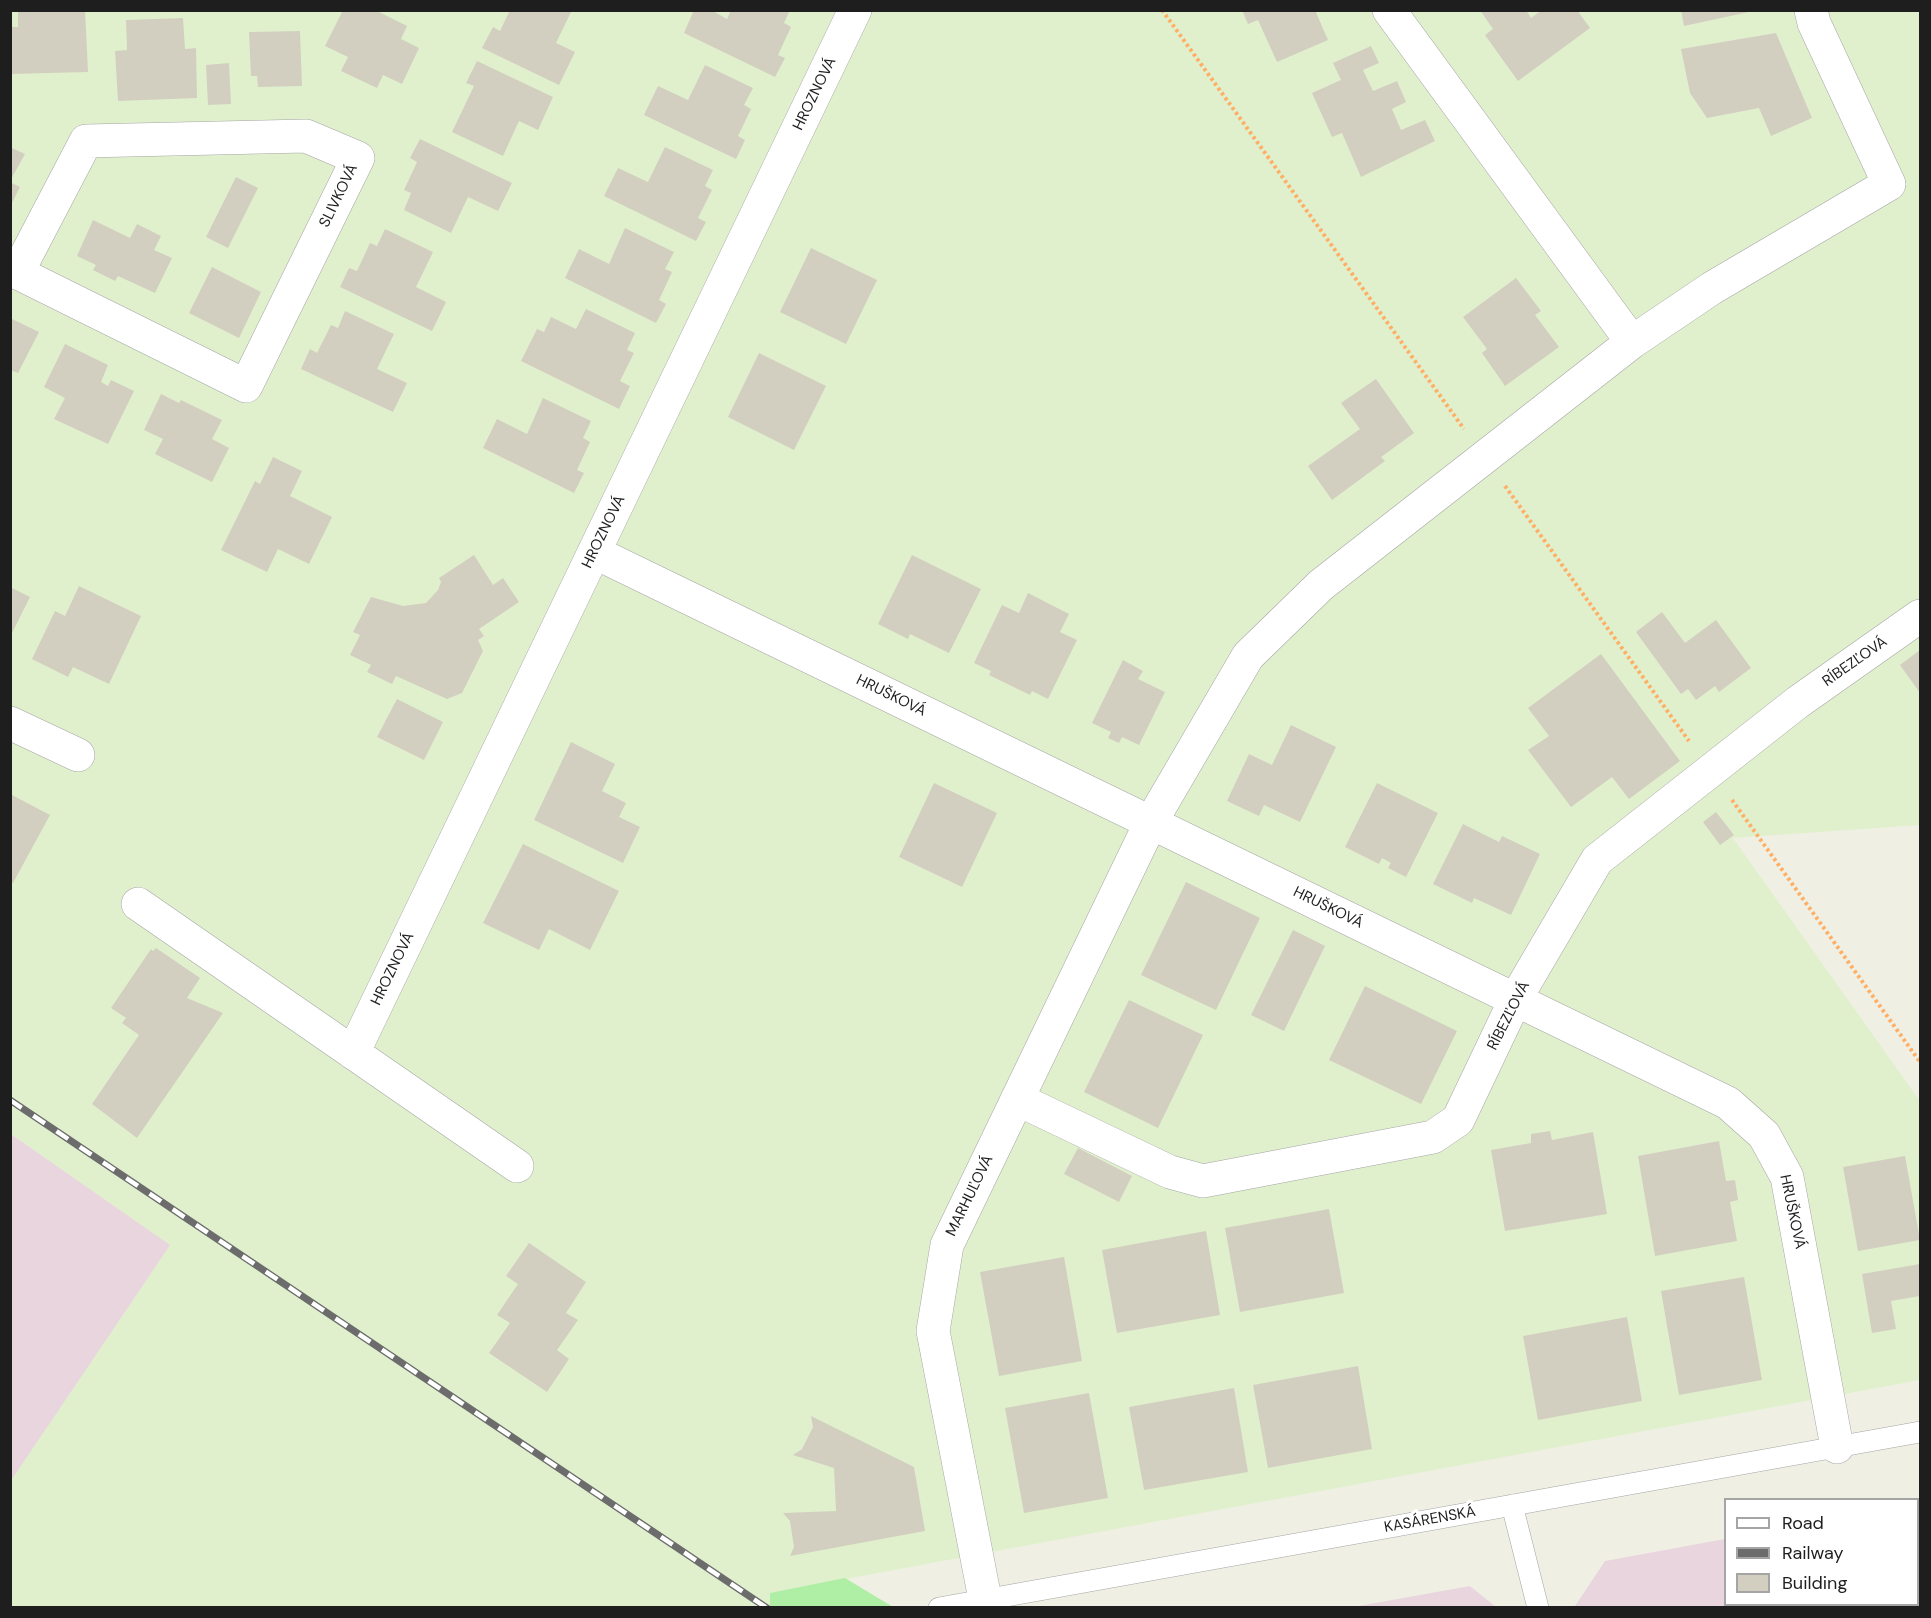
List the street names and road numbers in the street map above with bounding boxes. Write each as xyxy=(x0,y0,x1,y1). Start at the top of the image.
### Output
street label: HROZNOVÁ xyxy=(790,55,840,133)
street label: SLIVKOVÁ xyxy=(316,161,362,231)
street label: HROZNOVÁ xyxy=(579,493,629,571)
street label: RÍBEZĽOVÁ xyxy=(1819,633,1891,691)
street label: HRUŠKOVÁ xyxy=(853,671,929,721)
street label: HRUŠKOVÁ xyxy=(1290,883,1366,933)
street label: HROZNOVÁ xyxy=(368,930,418,1008)
street label: RÍBEZĽOVÁ xyxy=(1484,979,1534,1053)
street label: MARHUĽOVÁ xyxy=(943,1152,997,1240)
street label: HRUŠKOVÁ xyxy=(1775,1173,1809,1251)
street label: KASÁRENSKÁ xyxy=(1383,1503,1477,1537)

